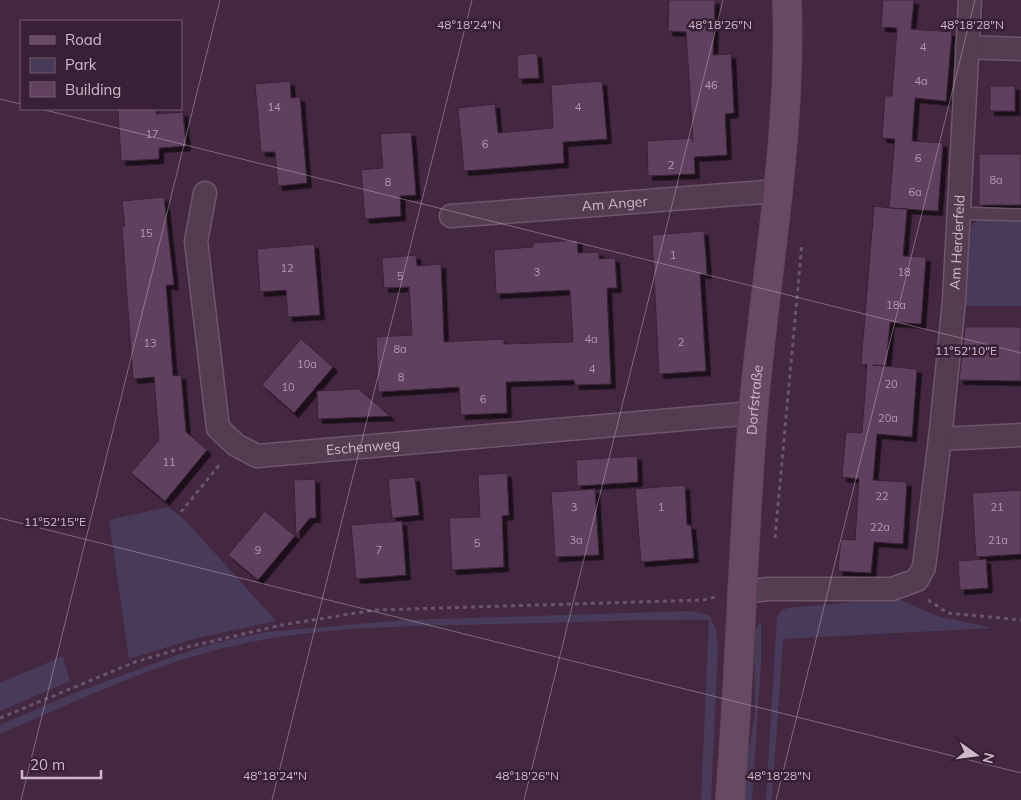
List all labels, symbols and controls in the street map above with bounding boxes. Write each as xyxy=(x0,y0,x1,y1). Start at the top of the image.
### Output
text: 48°18'24"N xyxy=(437,17,501,32)
text: 48°18'26"N xyxy=(688,17,752,32)
text: 48°18'28"N xyxy=(940,17,1004,32)
legend xyxy=(20,20,182,110)
text: Road xyxy=(65,30,102,49)
house number: 4 xyxy=(920,40,927,54)
text: Park xyxy=(65,55,97,74)
house number: 4a xyxy=(914,74,928,88)
house number: 46 xyxy=(704,78,718,92)
text: Building xyxy=(65,80,121,99)
house number: 14 xyxy=(267,100,281,114)
house number: 4 xyxy=(575,100,582,114)
house number: 17 xyxy=(145,127,159,141)
house number: 6 xyxy=(482,137,489,151)
house number: 6 xyxy=(915,151,922,165)
house number: 2 xyxy=(668,158,675,172)
house number: 8a xyxy=(989,173,1003,187)
house number: 8 xyxy=(385,175,392,189)
house number: 6a xyxy=(908,185,922,199)
street label: Am Anger xyxy=(581,192,649,215)
street label: Am Herderfeld xyxy=(946,194,969,290)
house number: 15 xyxy=(139,226,153,240)
house number: 1 xyxy=(670,248,676,262)
house number: 12 xyxy=(280,261,294,275)
house number: 3 xyxy=(534,265,540,279)
house number: 18 xyxy=(897,265,911,279)
house number: 5 xyxy=(397,269,404,283)
house number: 18a xyxy=(886,298,906,312)
house number: 4a xyxy=(584,332,598,346)
house number: 2 xyxy=(678,335,685,349)
house number: 13 xyxy=(143,336,157,350)
house number: 8a xyxy=(393,342,407,356)
text: 11°52'10"E xyxy=(935,343,997,358)
house number: 10a xyxy=(297,357,317,371)
house number: 4 xyxy=(589,362,596,376)
street label: Dorfstraße xyxy=(742,364,767,435)
house number: 8 xyxy=(398,370,405,384)
house number: 20 xyxy=(884,377,898,391)
house number: 10 xyxy=(281,380,295,394)
house number: 6 xyxy=(480,392,487,406)
house number: 20a xyxy=(878,411,898,425)
street label: Eschenweg xyxy=(325,435,401,459)
house number: 11 xyxy=(162,455,176,469)
house number: 22 xyxy=(875,489,889,503)
house number: 3 xyxy=(571,500,577,514)
house number: 1 xyxy=(658,500,664,514)
house number: 21 xyxy=(990,500,1004,514)
text: 11°52'15"E xyxy=(24,514,86,529)
house number: 22a xyxy=(870,520,890,534)
house number: 3a xyxy=(569,533,583,547)
house number: 21a xyxy=(988,533,1008,547)
house number: 5 xyxy=(474,536,481,550)
house number: 9 xyxy=(255,543,261,557)
house number: 7 xyxy=(376,543,382,557)
north arrow xyxy=(951,730,1001,780)
scale bar xyxy=(22,748,101,780)
text: N xyxy=(979,751,999,765)
text: 20 m xyxy=(30,755,65,774)
text: 48°18'24"N xyxy=(243,768,307,783)
text: 48°18'26"N xyxy=(495,768,559,783)
text: 48°18'28"N xyxy=(747,768,811,783)

